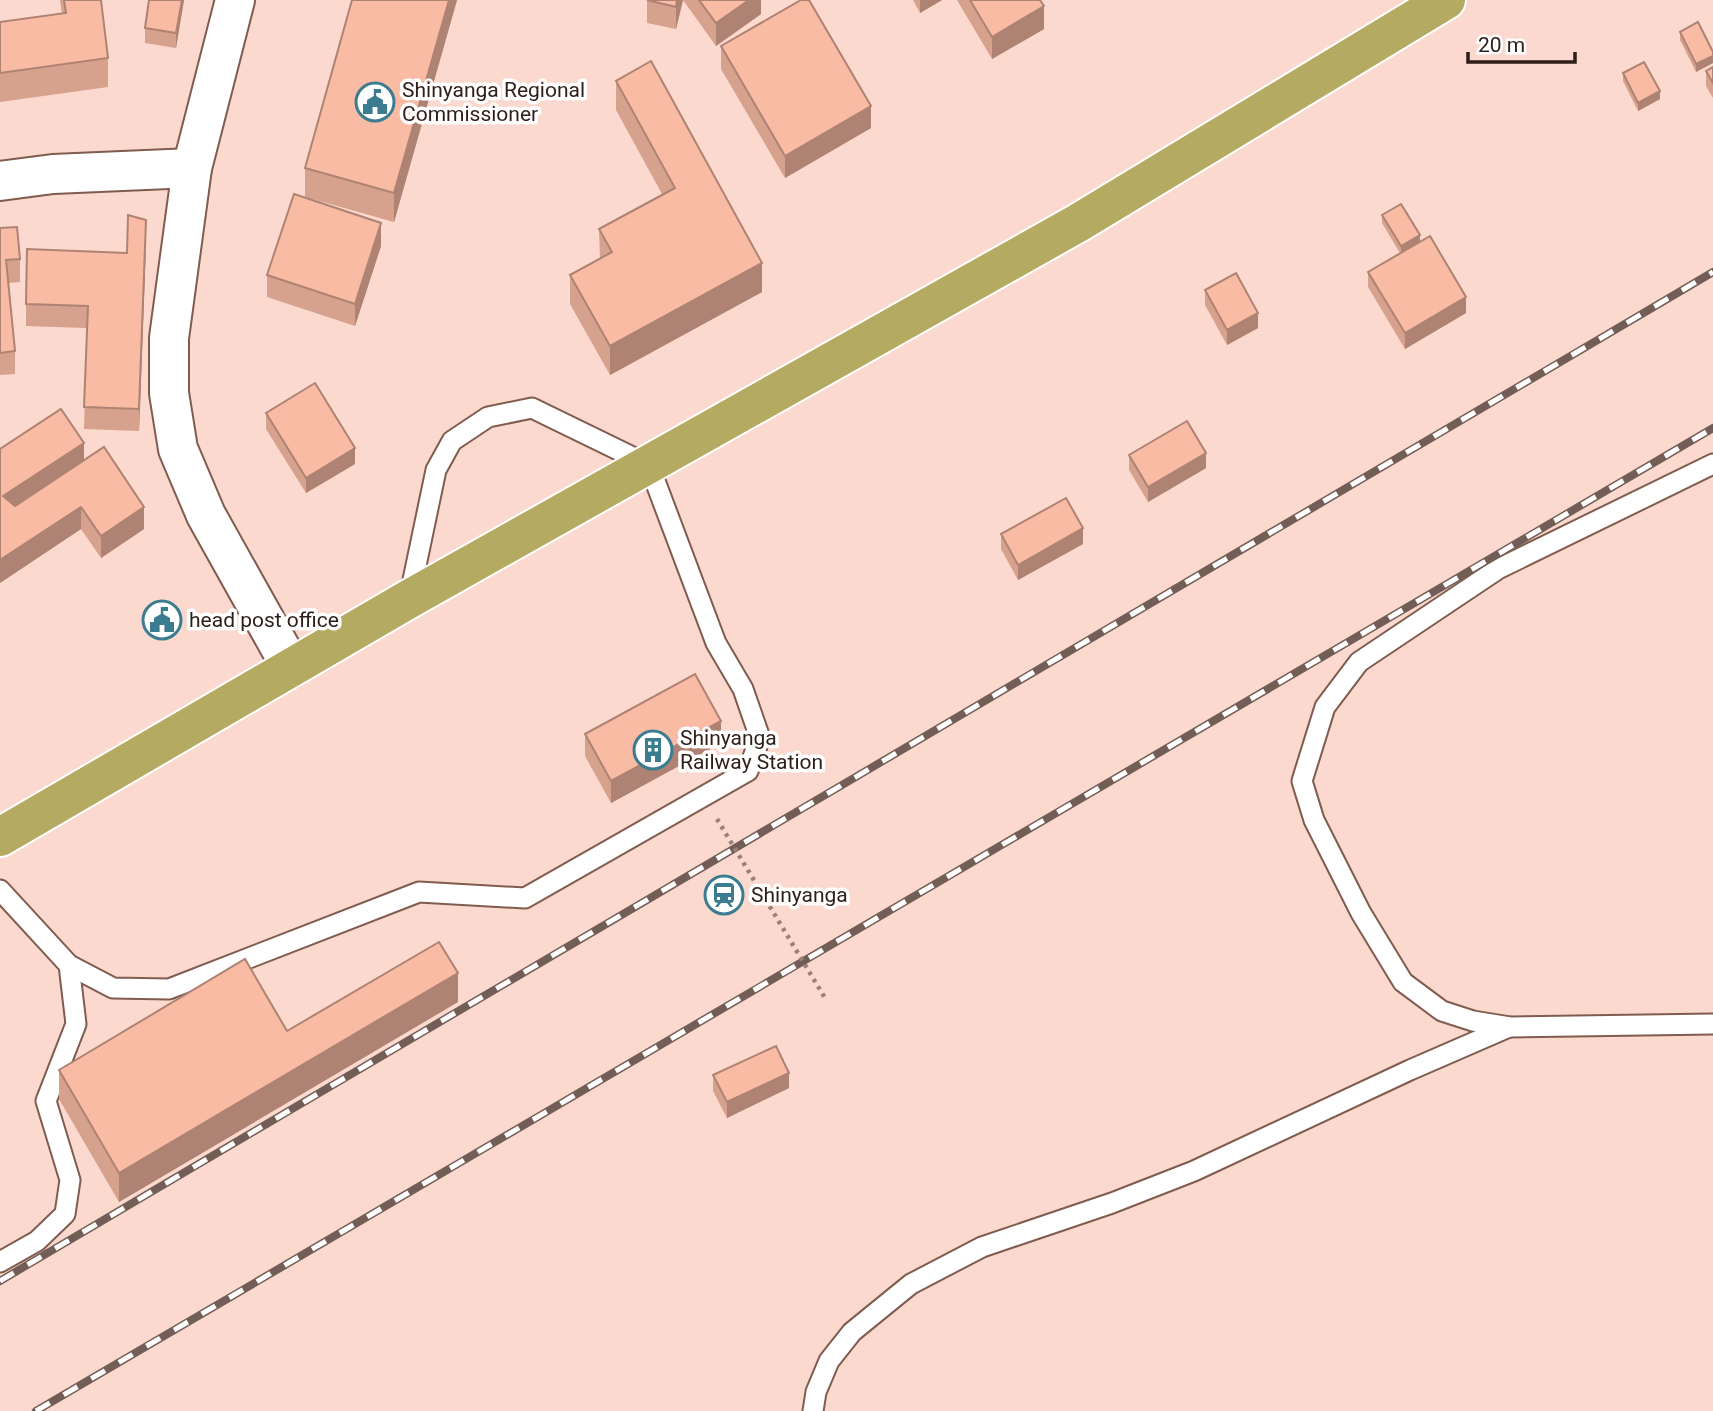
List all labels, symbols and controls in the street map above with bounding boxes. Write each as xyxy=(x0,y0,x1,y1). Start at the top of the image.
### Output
scale bar xyxy=(1468,21,1575,65)
text: 20 m xyxy=(1478,33,1525,57)
place label: Shinyanga Regional Commissioner xyxy=(402,78,585,126)
public building icon: Shinyanga Regional Commissioner xyxy=(354,81,396,123)
public building icon: head post office xyxy=(141,599,183,641)
place label: head post office xyxy=(189,608,339,632)
place label: Shinyanga Railway Station xyxy=(680,726,823,774)
building icon: Shinyanga Railway Station xyxy=(632,729,674,771)
station icon: Shinyanga xyxy=(703,874,745,916)
place label: Shinyanga xyxy=(751,883,848,907)

